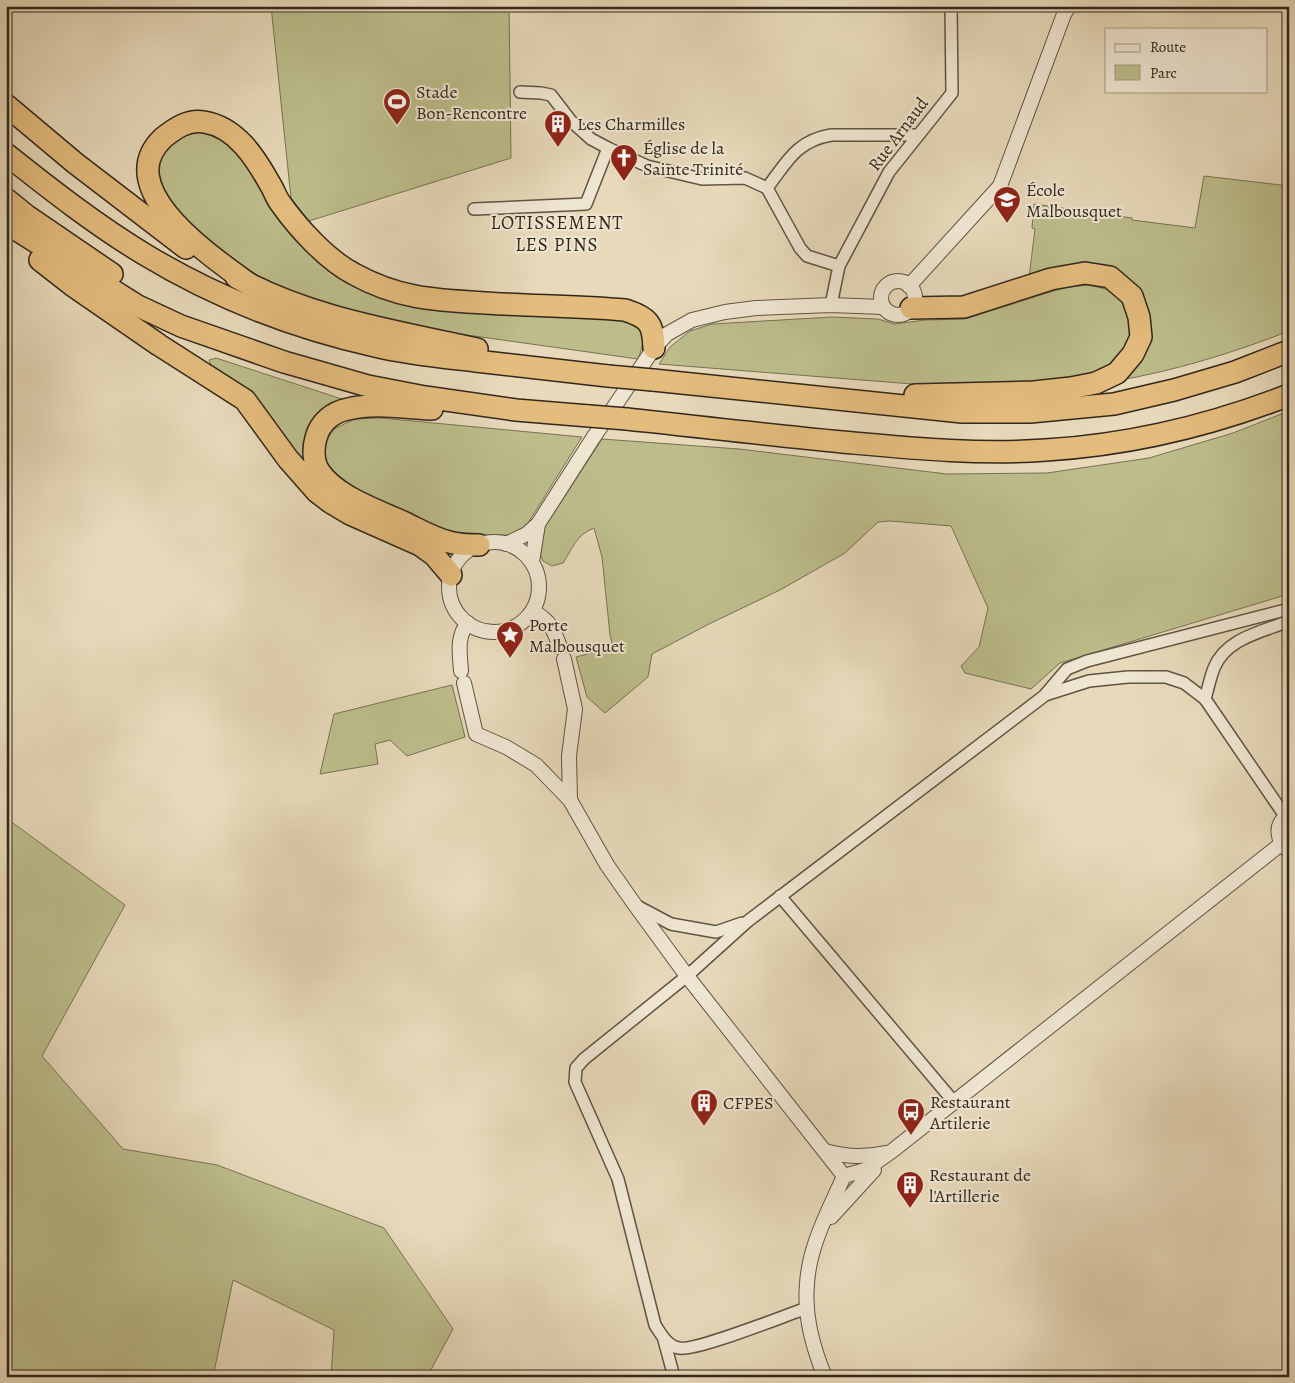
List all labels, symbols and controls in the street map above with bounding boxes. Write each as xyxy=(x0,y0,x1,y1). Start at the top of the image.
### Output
legend xyxy=(1105,28,1268,92)
text: Route xyxy=(1150,37,1186,57)
text: Parc xyxy=(1150,63,1177,83)
place label: Stade Bon-Rencontre xyxy=(416,80,527,125)
sports icon: Stade Bon-Rencontre xyxy=(382,87,412,126)
street label: Rue Arnaud xyxy=(862,92,934,176)
building icon: Les Charmilles xyxy=(543,109,573,148)
place label: Les Charmilles xyxy=(577,112,685,136)
place label: Église de la Sainte Trinité xyxy=(643,136,743,181)
church icon: Église de la Sainte Trinité xyxy=(609,143,639,182)
place label: École Malbousquet xyxy=(1026,178,1122,223)
school or university icon: École Malbousquet xyxy=(992,185,1022,224)
district label: LOTISSEMENT LES PINS xyxy=(490,210,624,258)
place label: Porte Malbousquet xyxy=(529,613,625,658)
place icon: Porte Malbousquet xyxy=(495,620,525,659)
building icon: CFPES xyxy=(689,1088,719,1127)
place label: Restaurant Artilerie xyxy=(929,1090,1011,1135)
place label: CFPES xyxy=(723,1091,774,1115)
bus stop icon: Restaurant Artilerie xyxy=(896,1097,926,1136)
place label: Restaurant de l'Artillerie xyxy=(929,1163,1031,1208)
building icon: Restaurant de l'Artillerie xyxy=(895,1170,925,1209)

